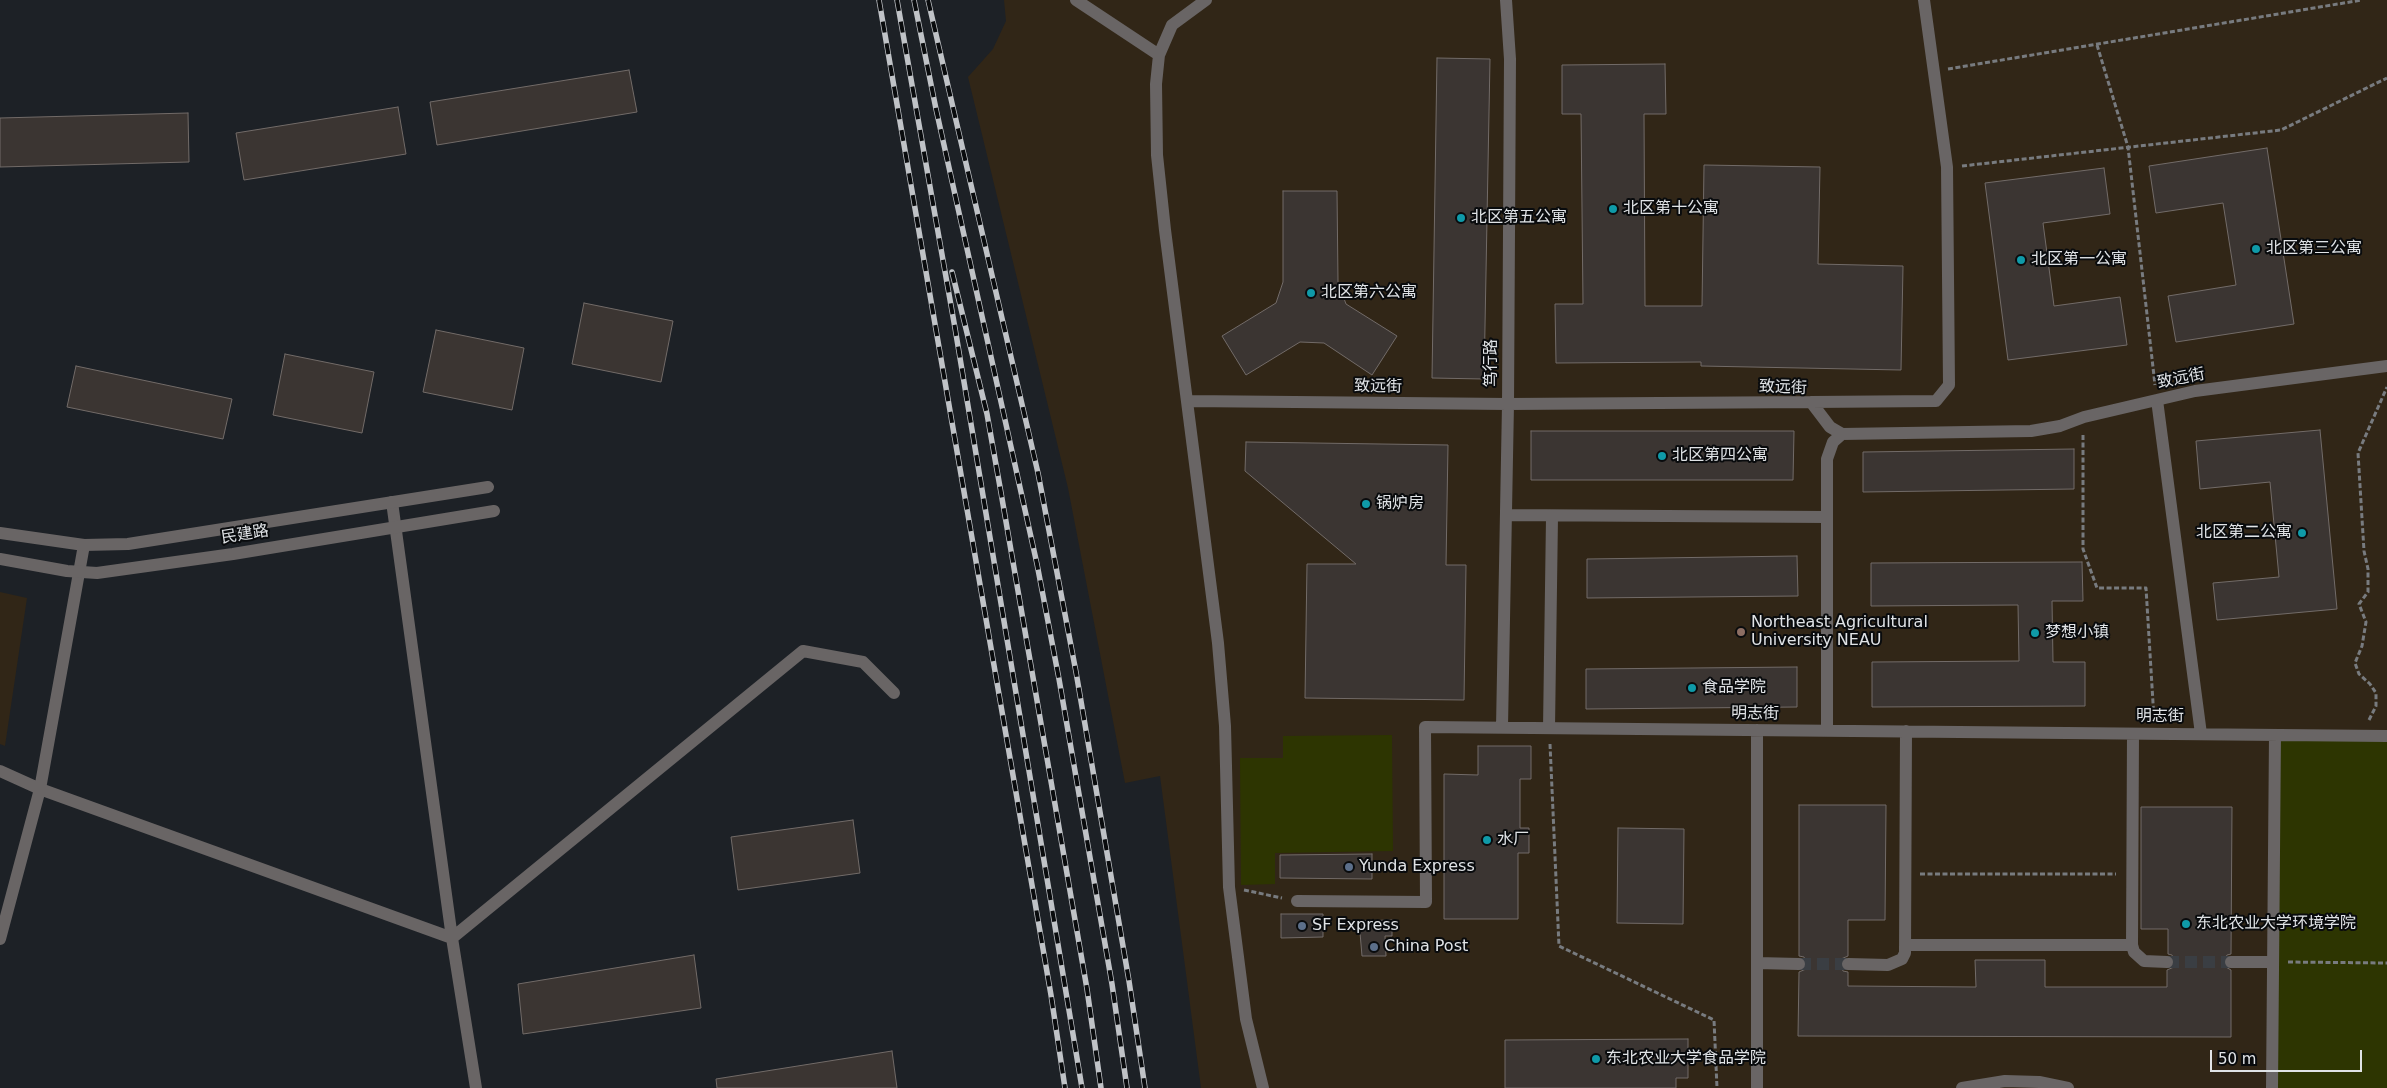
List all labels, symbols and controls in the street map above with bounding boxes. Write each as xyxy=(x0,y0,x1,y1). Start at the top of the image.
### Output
place label: 北区第十公寓 xyxy=(1623,199,1719,219)
marker: 北区第十公寓 xyxy=(1607,203,1619,215)
place label: 北区第五公寓 xyxy=(1471,208,1567,228)
marker: 北区第五公寓 xyxy=(1455,212,1467,224)
place label: 北区第三公寓 xyxy=(2266,239,2362,259)
marker: 北区第三公寓 xyxy=(2250,243,2262,255)
place label: 北区第一公寓 xyxy=(2031,250,2127,270)
marker: 北区第一公寓 xyxy=(2015,254,2027,266)
place label: 北区第六公寓 xyxy=(1321,283,1417,303)
marker: 北区第六公寓 xyxy=(1305,287,1317,299)
street label: 笃行路 xyxy=(1482,339,1502,387)
street label: 致远街 xyxy=(2156,365,2206,393)
street label: 致远街 xyxy=(1354,377,1402,397)
street label: 致远街 xyxy=(1759,378,1807,398)
place label: 北区第四公寓 xyxy=(1672,446,1768,466)
marker: 北区第四公寓 xyxy=(1656,450,1668,462)
place label: 锅炉房 xyxy=(1376,494,1424,514)
marker: 锅炉房 xyxy=(1360,498,1372,510)
street label: 民建路 xyxy=(220,522,270,548)
place label: 北区第二公寓 xyxy=(2196,523,2292,543)
marker: 北区第二公寓 xyxy=(2296,527,2308,539)
place label: Northeast Agricultural University NEAU xyxy=(1751,613,1928,651)
place label: 梦想小镇 xyxy=(2045,623,2109,643)
marker: Northeast Agricultural University NEAU xyxy=(1735,626,1747,638)
marker: 梦想小镇 xyxy=(2029,627,2041,639)
place label: 食品学院 xyxy=(1702,678,1766,698)
marker: 食品学院 xyxy=(1686,682,1698,694)
street label: 明志街 xyxy=(1731,704,1779,724)
street label: 明志街 xyxy=(2136,707,2184,727)
place label: 水厂 xyxy=(1497,830,1529,850)
marker: 水厂 xyxy=(1481,834,1493,846)
place label: Yunda Express xyxy=(1359,857,1475,877)
marker: Yunda Express xyxy=(1343,861,1355,873)
place label: 东北农业大学环境学院 xyxy=(2196,914,2356,934)
place label: SF Express xyxy=(1312,916,1399,936)
marker: 东北农业大学环境学院 xyxy=(2180,918,2192,930)
marker: SF Express xyxy=(1296,920,1308,932)
place label: China Post xyxy=(1384,937,1468,957)
marker: China Post xyxy=(1368,941,1380,953)
scale bar xyxy=(2212,1040,2364,1072)
place label: 东北农业大学食品学院 xyxy=(1606,1049,1766,1069)
text: 50 m xyxy=(2218,1050,2256,1068)
marker: 东北农业大学食品学院 xyxy=(1590,1053,1602,1065)

